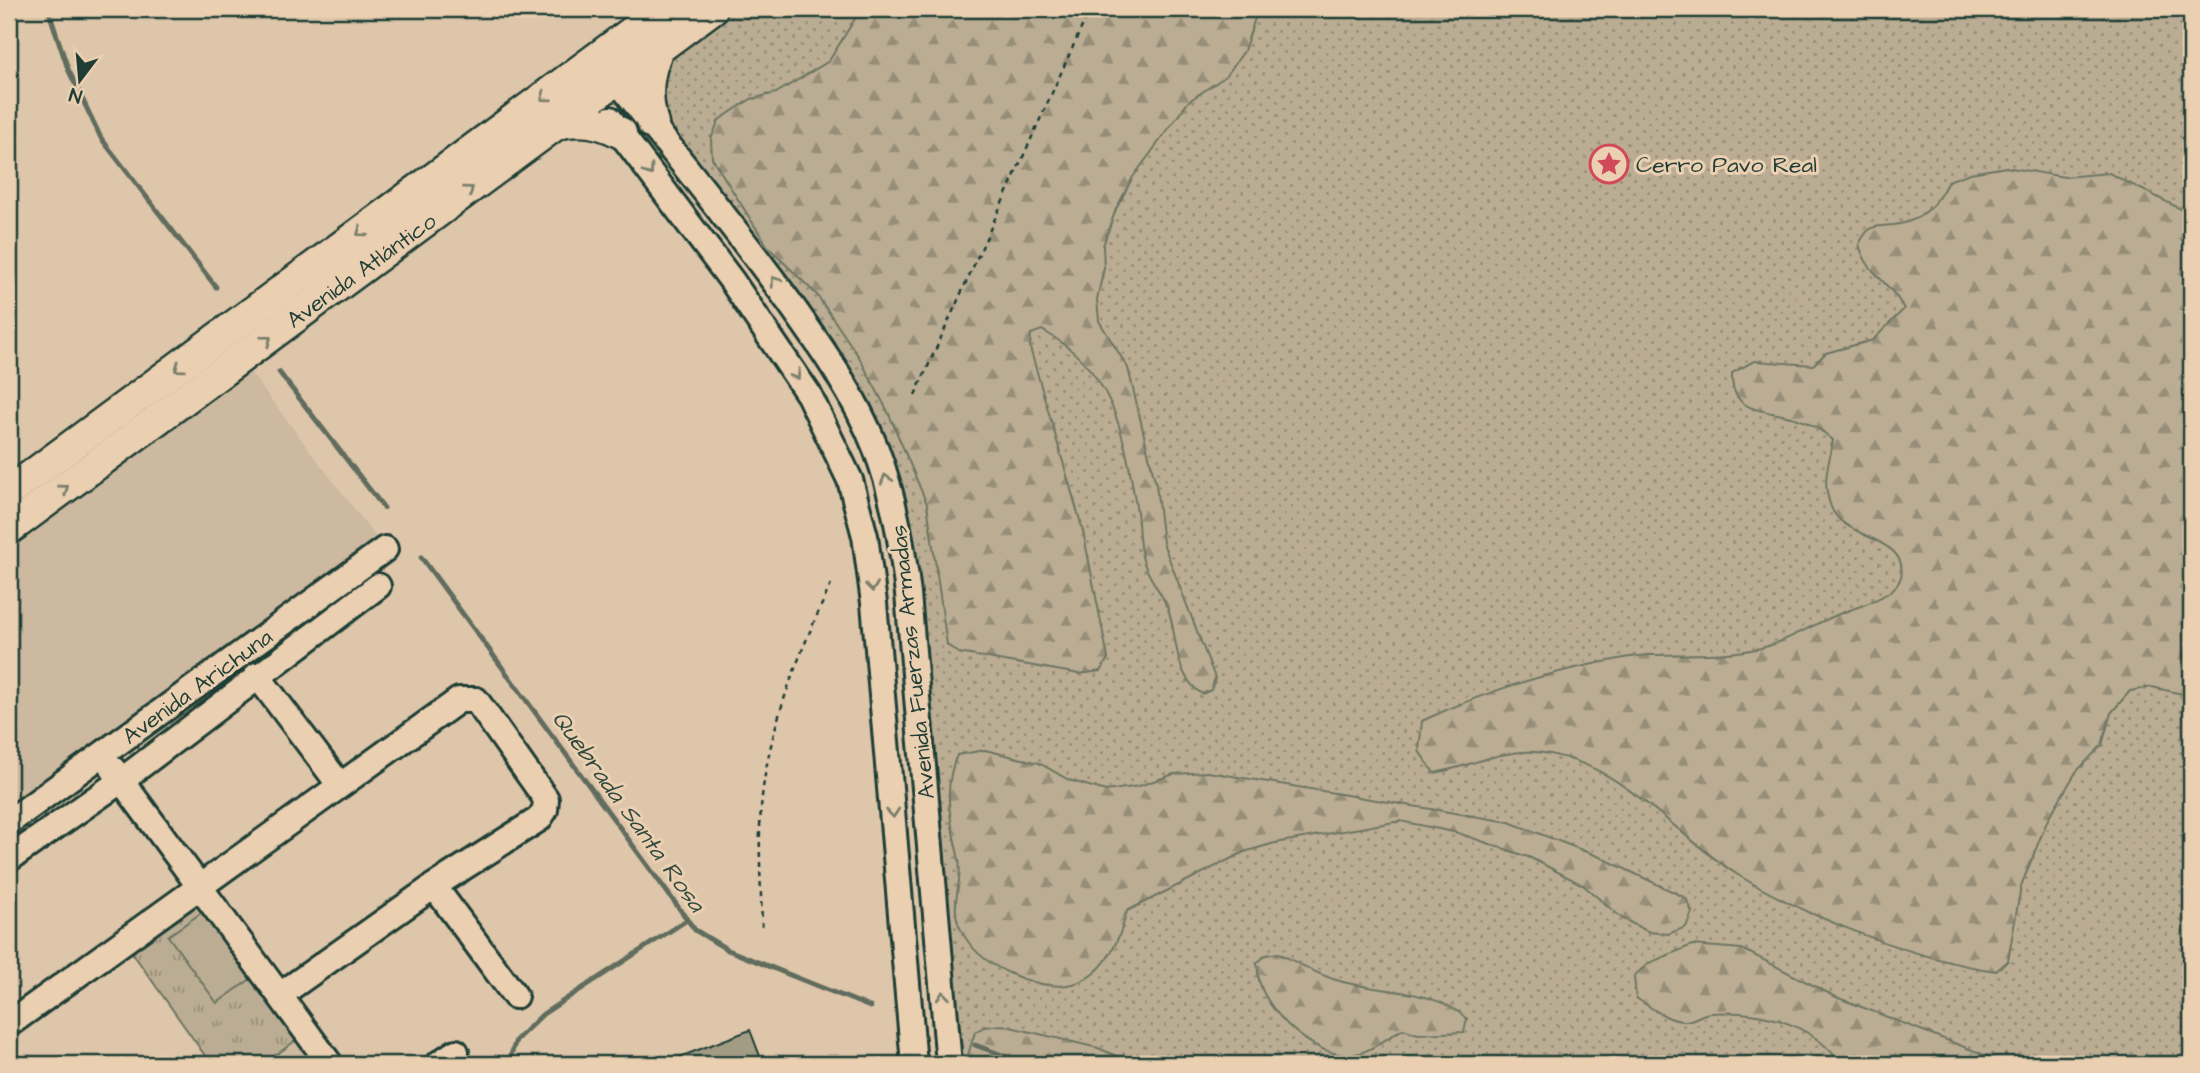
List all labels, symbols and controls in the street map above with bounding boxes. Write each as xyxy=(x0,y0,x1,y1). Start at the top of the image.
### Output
north arrow xyxy=(46,46,116,116)
text: N xyxy=(66,80,85,110)
one-way arrow xyxy=(540,88,552,101)
place icon: Cerro Pavo Real xyxy=(1588,143,1630,185)
place label: Cerro Pavo Real xyxy=(1636,149,1817,181)
one-way arrow xyxy=(641,163,653,175)
one-way arrow xyxy=(461,185,474,198)
street label: Avenida Atlántico xyxy=(280,206,443,336)
one-way arrow xyxy=(357,224,369,236)
one-way arrow xyxy=(771,276,783,289)
one-way arrow xyxy=(259,335,271,348)
one-way arrow xyxy=(174,359,187,372)
one-way arrow xyxy=(787,368,800,381)
one-way arrow xyxy=(880,473,894,485)
one-way arrow xyxy=(56,485,68,497)
street label: Avenida Fuerzas Armadas xyxy=(883,523,943,801)
one-way arrow xyxy=(865,581,880,593)
street label: Avenida Arichuna xyxy=(116,621,279,752)
water label: Quebrada Santa Rosa xyxy=(544,704,714,921)
one-way arrow xyxy=(885,808,900,819)
one-way arrow xyxy=(936,990,951,1001)

